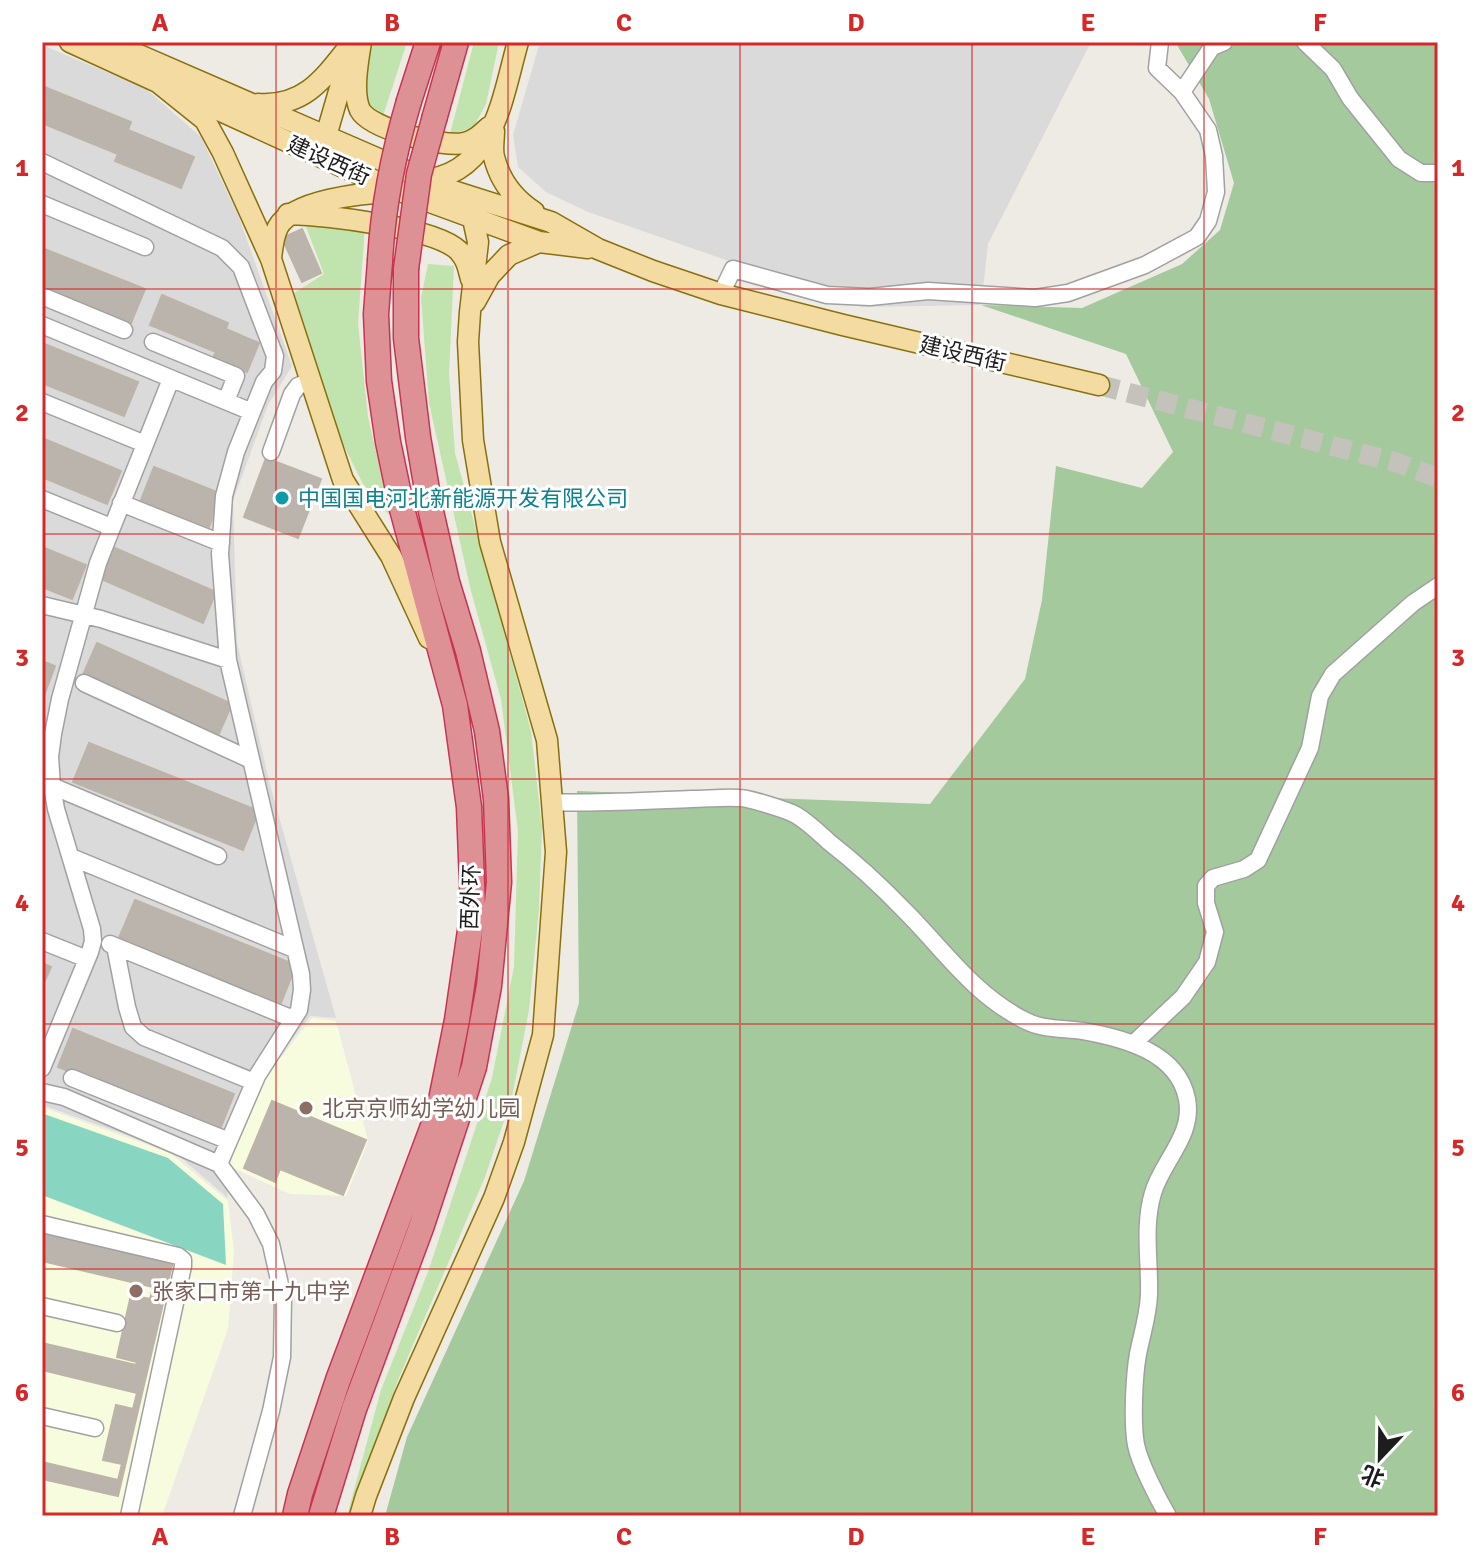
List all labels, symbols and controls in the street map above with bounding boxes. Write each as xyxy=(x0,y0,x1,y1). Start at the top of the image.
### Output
text: A xyxy=(152,7,169,39)
text: B xyxy=(384,7,400,39)
text: C xyxy=(616,7,632,39)
text: D xyxy=(847,7,865,39)
text: E xyxy=(1081,7,1095,39)
text: F xyxy=(1313,7,1327,39)
street label: 建设西街 xyxy=(283,130,374,191)
text: 1 xyxy=(15,152,29,184)
text: 1 xyxy=(1451,152,1465,184)
street label: 建设西街 xyxy=(917,330,1009,377)
text: 2 xyxy=(15,397,29,429)
text: 2 xyxy=(1451,397,1465,429)
place label: 中国国电河北新能源开发有限公司 xyxy=(298,485,628,512)
marker: 中国国电河北新能源开发有限公司 xyxy=(273,489,291,507)
text: 3 xyxy=(15,642,29,674)
text: 3 xyxy=(1451,642,1465,674)
street label: 西外环 xyxy=(456,864,485,930)
text: 4 xyxy=(15,887,29,919)
text: 4 xyxy=(1451,887,1465,919)
place label: 北京京师幼学幼儿园 xyxy=(322,1095,520,1122)
marker: 北京京师幼学幼儿园 xyxy=(297,1099,315,1117)
text: 5 xyxy=(15,1132,29,1164)
text: 5 xyxy=(1451,1132,1465,1164)
place label: 张家口市第十九中学 xyxy=(152,1278,350,1305)
marker: 张家口市第十九中学 xyxy=(127,1282,145,1300)
text: 6 xyxy=(15,1377,29,1409)
text: 6 xyxy=(1451,1377,1465,1409)
north arrow xyxy=(1340,1418,1420,1498)
text: 北 xyxy=(1357,1459,1388,1493)
text: A xyxy=(152,1521,169,1553)
text: B xyxy=(384,1521,400,1553)
text: C xyxy=(616,1521,632,1553)
text: D xyxy=(847,1521,865,1553)
text: E xyxy=(1081,1521,1095,1553)
text: F xyxy=(1313,1521,1327,1553)

